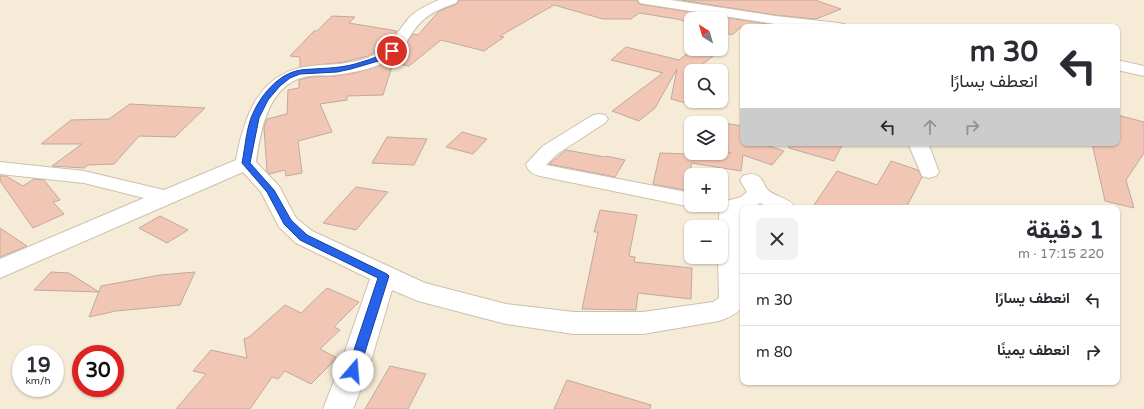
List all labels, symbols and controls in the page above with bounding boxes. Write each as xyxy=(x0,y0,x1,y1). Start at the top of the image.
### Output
north arrow xyxy=(684,12,728,56)
map controls xyxy=(684,12,728,264)
pin xyxy=(375,34,409,68)
text: 30 m xyxy=(970,35,1038,69)
icon: arrive xyxy=(381,40,403,62)
icon: left xyxy=(1052,40,1104,92)
button: search xyxy=(684,64,728,108)
text: انعطف يسارًا xyxy=(950,70,1038,92)
button: layers xyxy=(684,116,728,160)
icon: left xyxy=(877,116,899,138)
icon: ahead xyxy=(919,116,941,138)
icon: right xyxy=(961,116,983,138)
button: + xyxy=(684,168,728,212)
text: 1 دقيقة xyxy=(1026,216,1104,245)
button: close xyxy=(756,218,798,260)
button: − xyxy=(684,220,728,264)
text: 220 m · 17:15 xyxy=(1018,246,1104,262)
text: انعطف يسارًا xyxy=(995,289,1070,307)
icon: left xyxy=(1082,289,1104,311)
text: 30 m xyxy=(756,291,793,309)
text: انعطف يمينًا xyxy=(997,341,1070,359)
icon: right xyxy=(1082,341,1104,363)
text: 80 m xyxy=(756,343,793,361)
speed limit sign: 30 xyxy=(72,345,124,397)
position arrow xyxy=(332,350,374,392)
text: 19 xyxy=(25,354,51,378)
text: km/h xyxy=(25,375,51,387)

